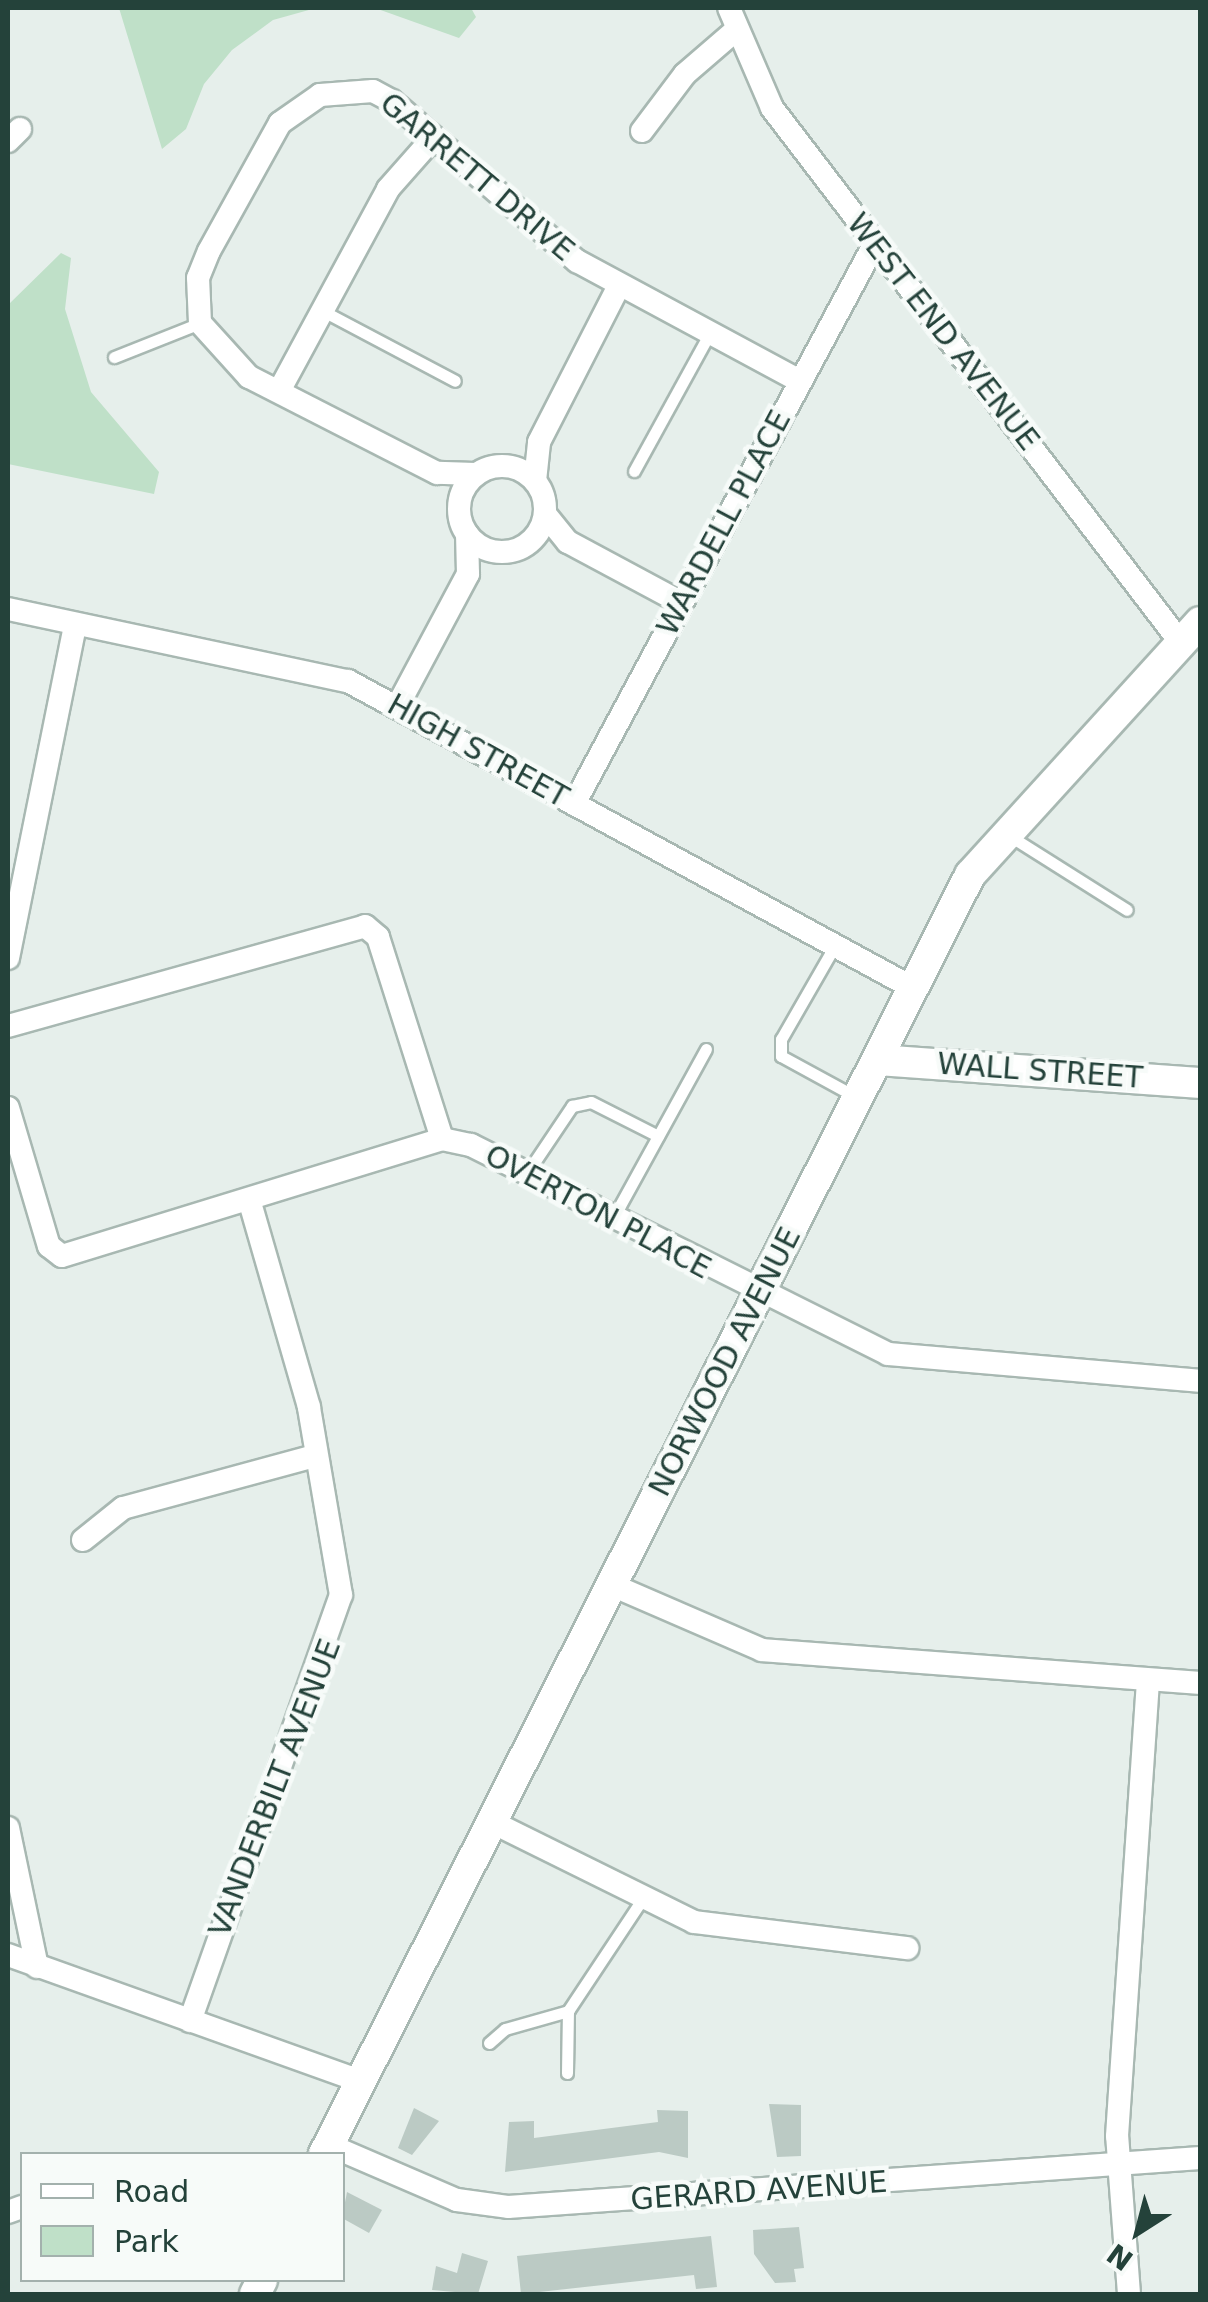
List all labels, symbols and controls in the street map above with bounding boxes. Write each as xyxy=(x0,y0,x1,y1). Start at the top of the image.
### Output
street label: GARRETT DRIVE xyxy=(373,85,581,269)
street label: WEST END AVENUE xyxy=(839,206,1047,458)
street label: WARDELL PLACE xyxy=(649,404,799,642)
street label: HIGH STREET xyxy=(381,686,575,816)
street label: WALL STREET xyxy=(936,1046,1144,1096)
street label: OVERTON PLACE xyxy=(479,1137,717,1287)
street label: NORWOOD AVENUE xyxy=(642,1222,808,1502)
street label: VANDERBILT AVENUE xyxy=(202,1634,348,1942)
legend xyxy=(20,2152,345,2282)
street label: GERARD AVENUE xyxy=(629,2164,889,2218)
text: Road xyxy=(114,2174,189,2209)
north arrow xyxy=(1088,2182,1188,2282)
text: Park xyxy=(114,2224,179,2259)
text: N xyxy=(1101,2236,1139,2277)

